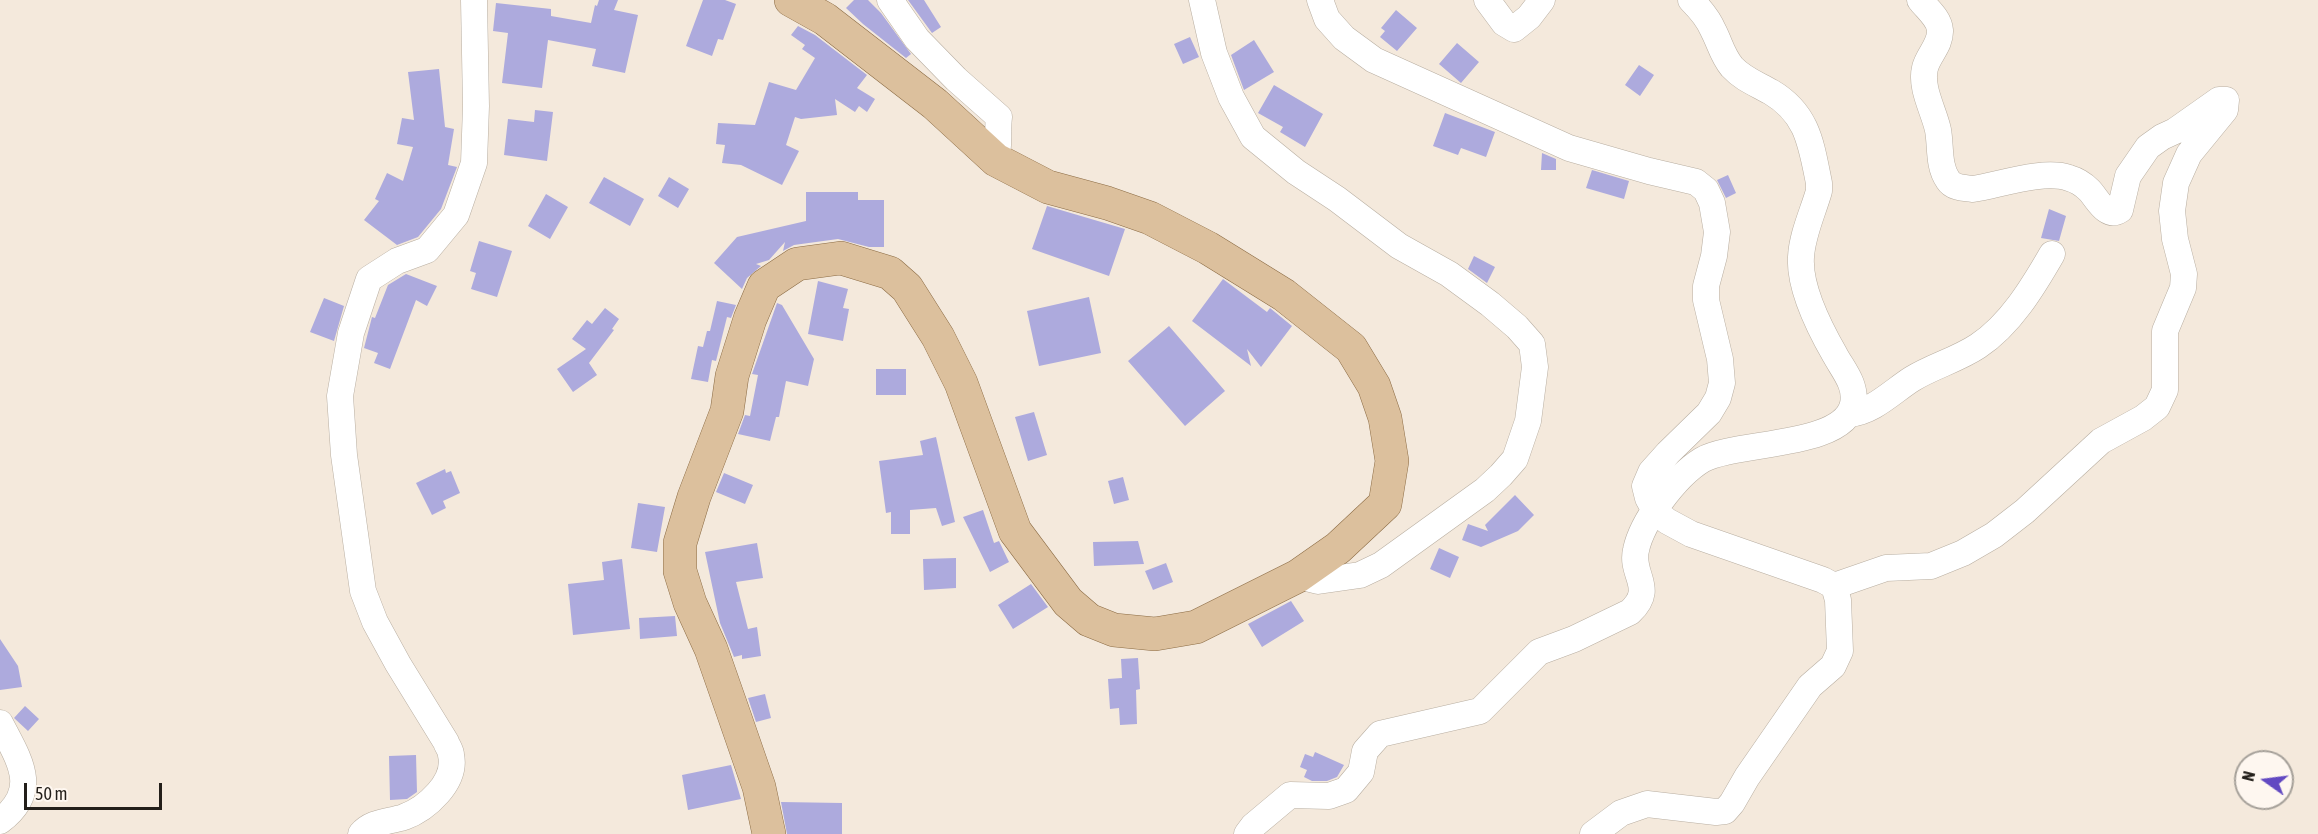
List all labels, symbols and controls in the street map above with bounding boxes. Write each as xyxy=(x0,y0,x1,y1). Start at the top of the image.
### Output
north arrow xyxy=(2234,750,2294,810)
text: N xyxy=(2239,769,2258,783)
scale bar xyxy=(27,771,165,809)
text: 50 m xyxy=(35,783,67,804)

